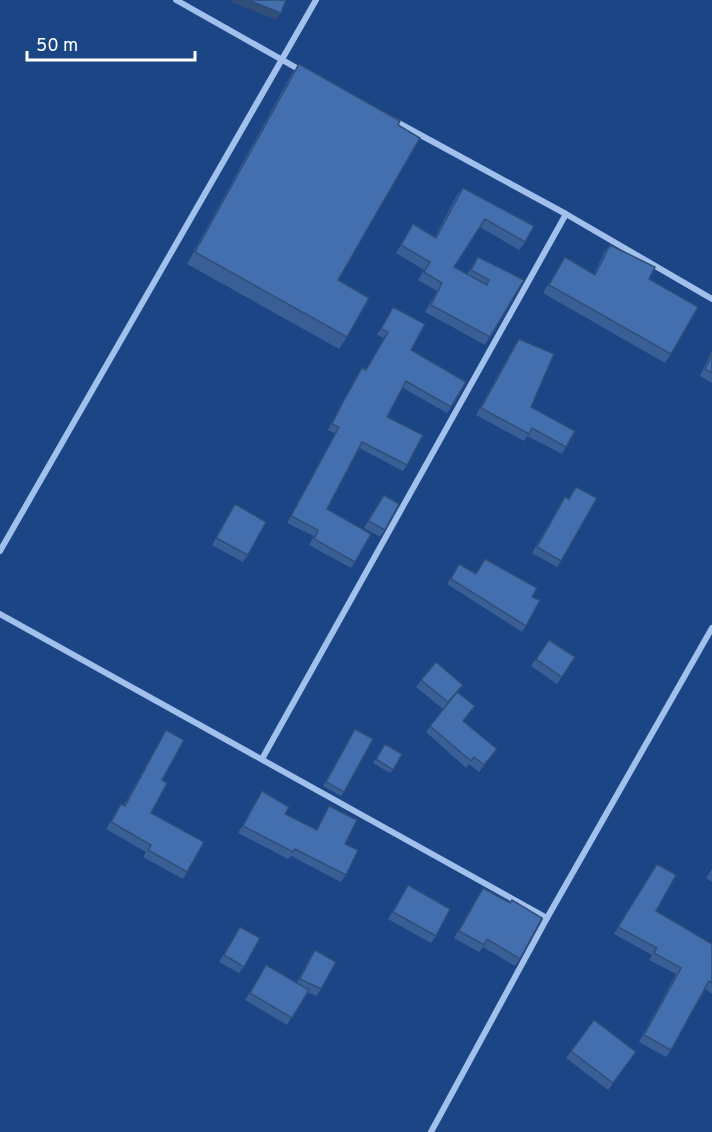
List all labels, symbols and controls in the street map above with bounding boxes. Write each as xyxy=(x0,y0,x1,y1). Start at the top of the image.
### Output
scale bar xyxy=(27,24,195,62)
text: 50 m xyxy=(36,35,78,58)

